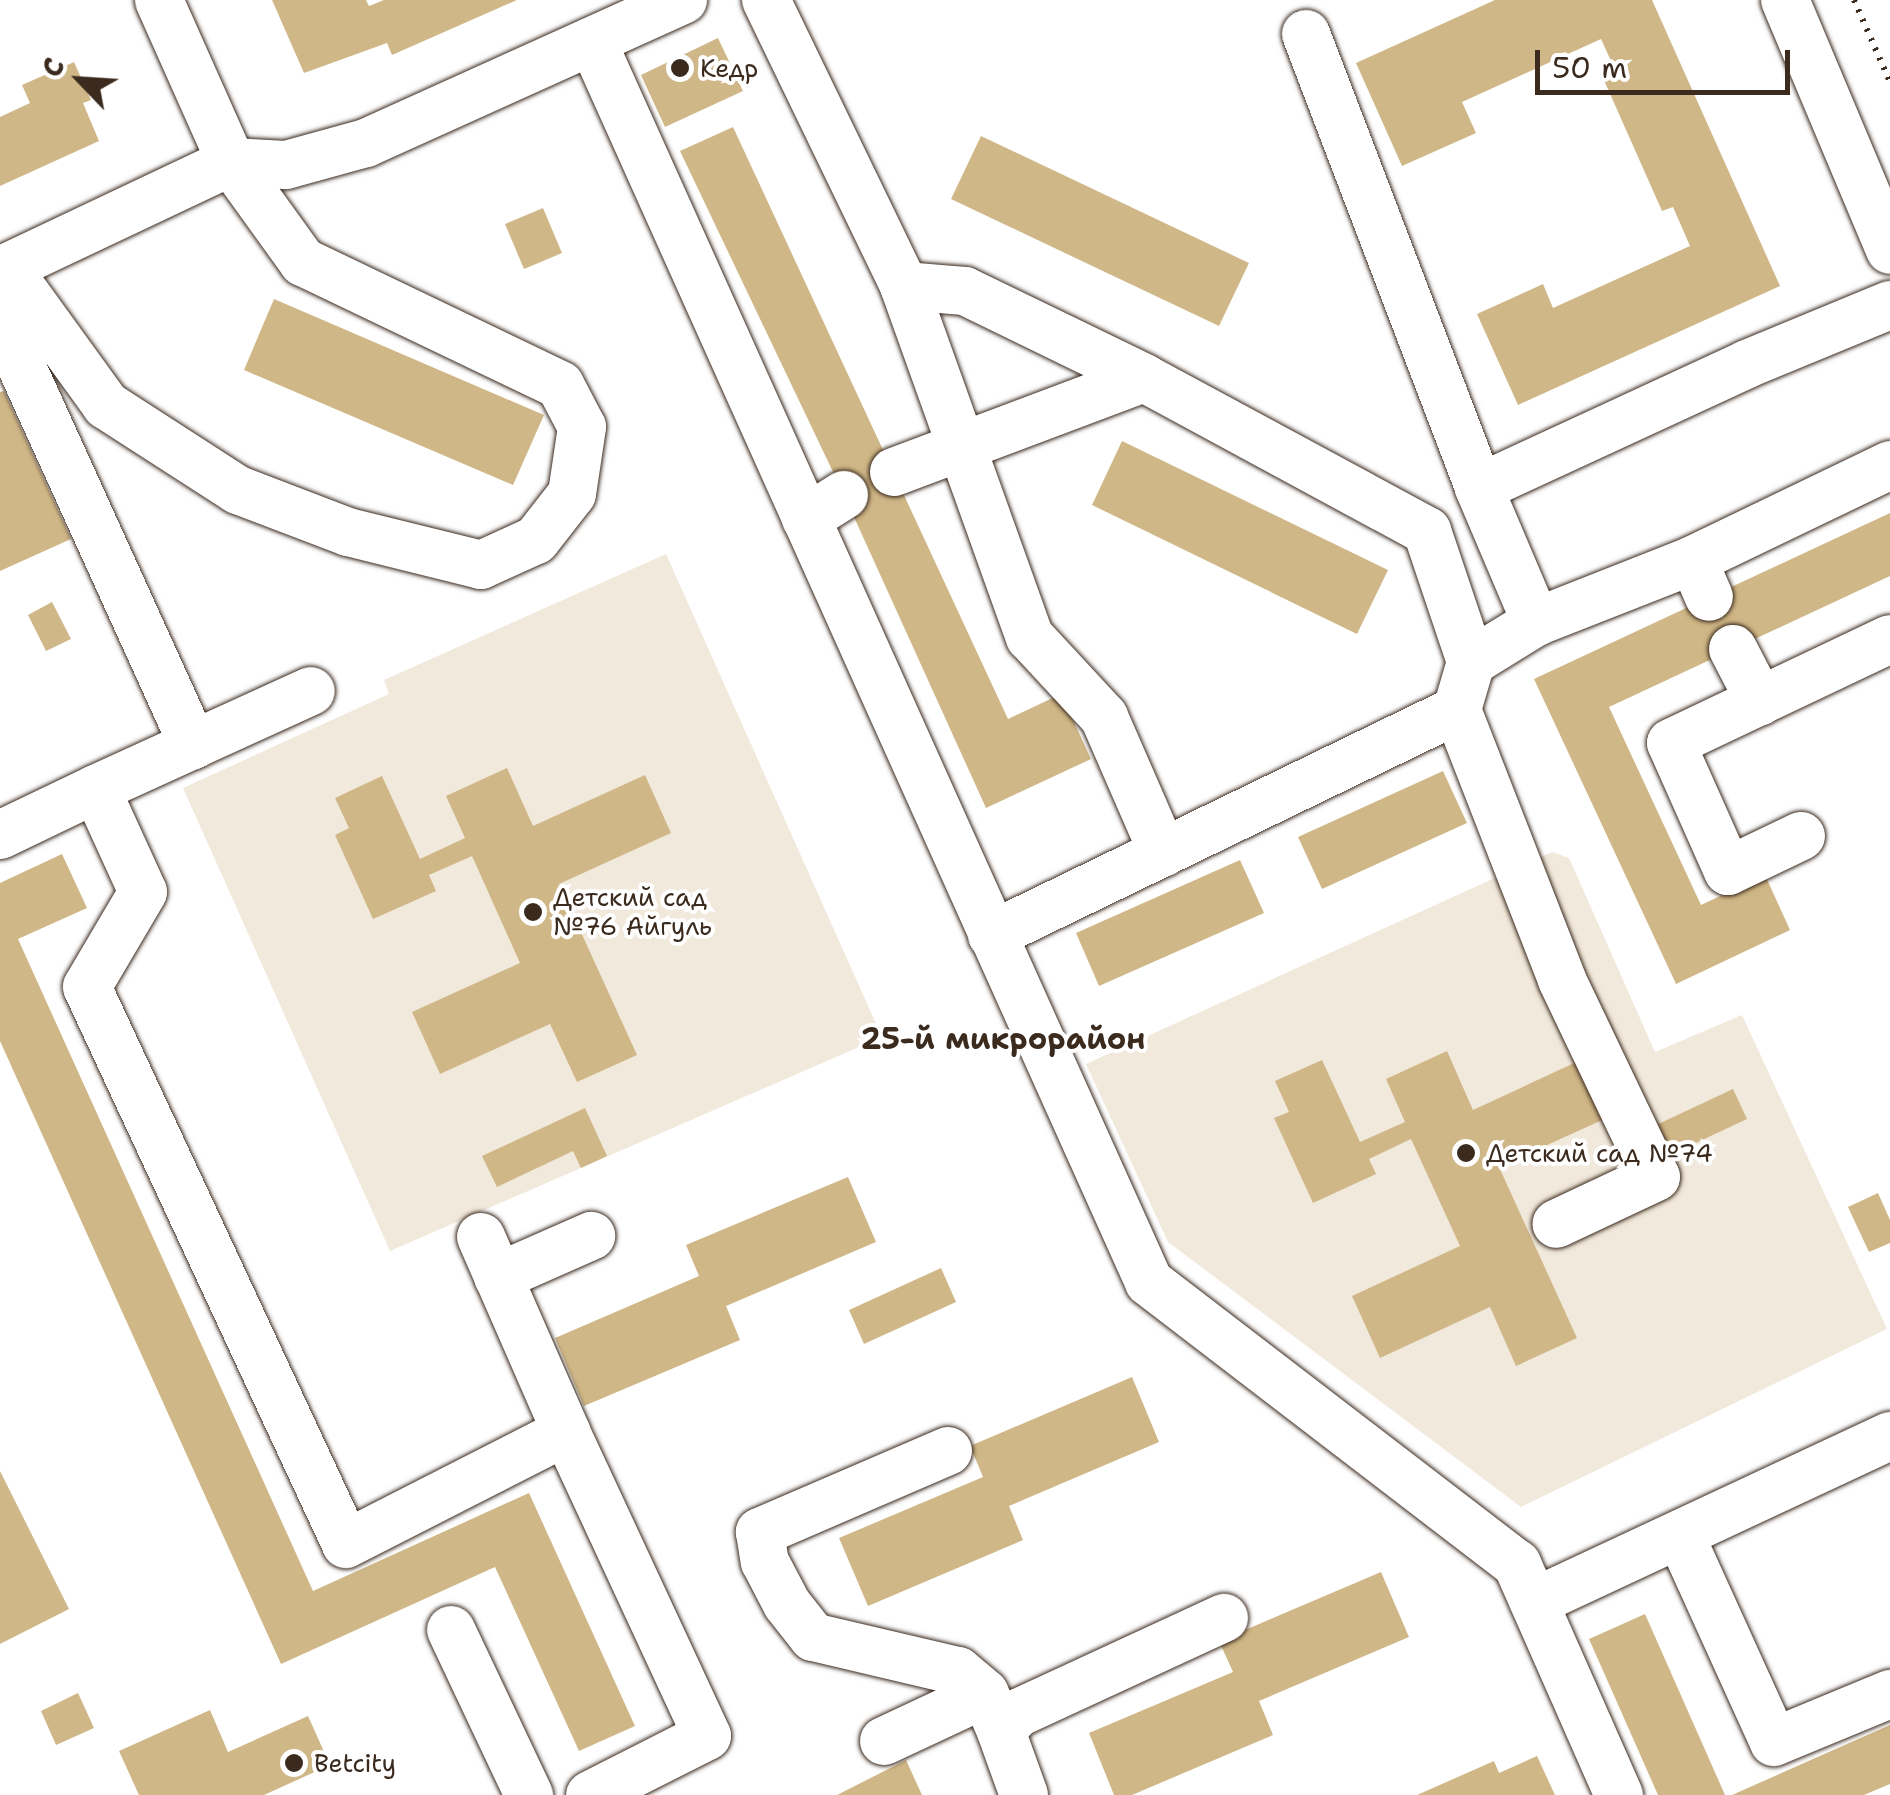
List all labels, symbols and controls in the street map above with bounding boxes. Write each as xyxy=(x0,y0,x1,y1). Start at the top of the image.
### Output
north arrow xyxy=(30,30,130,130)
scale bar xyxy=(1540,30,1795,92)
text: 50 m xyxy=(1552,47,1627,88)
text: С xyxy=(32,52,74,83)
place label: Кедр xyxy=(700,53,758,83)
marker: Кедр xyxy=(669,57,691,79)
place label: Детский сад №76 Айгуль xyxy=(553,883,712,942)
marker: Детский сад №76 Айгуль xyxy=(522,901,544,923)
district label: 25-й микрорайон xyxy=(861,1021,1145,1057)
place label: Детский сад №74 xyxy=(1486,1138,1713,1168)
marker: Детский сад №74 xyxy=(1455,1142,1477,1164)
place label: Betcity xyxy=(314,1748,396,1778)
marker: Betcity xyxy=(283,1752,305,1774)

